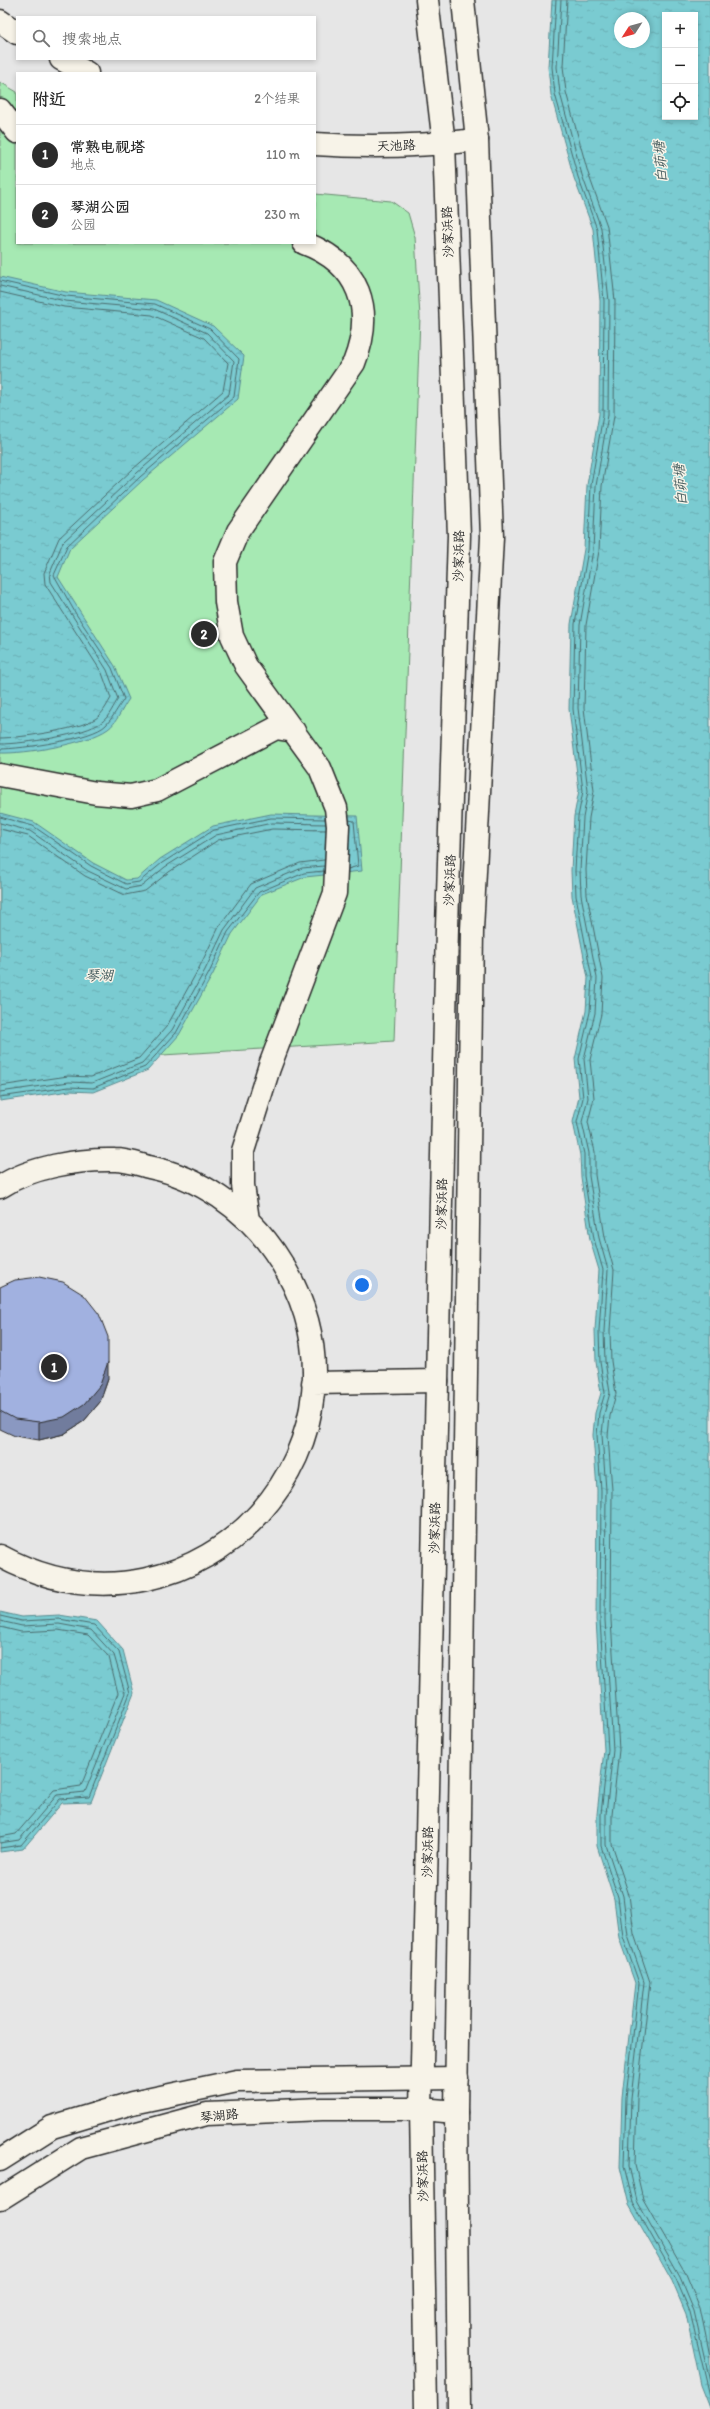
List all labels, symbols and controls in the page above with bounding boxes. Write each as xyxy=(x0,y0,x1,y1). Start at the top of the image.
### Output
north arrow xyxy=(614,12,650,48)
map controls xyxy=(662,12,698,120)
button: + xyxy=(662,12,698,48)
search box xyxy=(16,16,316,60)
icon: search xyxy=(30,27,52,49)
text: 搜索地点 xyxy=(62,30,122,48)
button: − xyxy=(662,48,698,84)
button: locate xyxy=(662,84,698,120)
text: 附近 xyxy=(32,89,66,109)
text: 2个结果 xyxy=(254,91,300,106)
street label: 天池路 xyxy=(376,137,416,154)
text: 常熟电视塔 xyxy=(70,138,145,156)
water label: 白茆塘 xyxy=(650,138,670,184)
text: 1 xyxy=(42,147,48,162)
text: 110 m xyxy=(266,147,300,162)
text: 地点 xyxy=(70,157,96,172)
text: 琴湖公园 xyxy=(70,198,130,216)
street label: 沙家浜路 xyxy=(439,206,456,258)
text: 2 xyxy=(42,207,48,222)
text: 230 m xyxy=(264,207,300,222)
text: 公园 xyxy=(70,217,96,232)
water label: 白茆塘 xyxy=(670,461,690,507)
street label: 沙家浜路 xyxy=(451,530,466,582)
pin: 2 xyxy=(191,619,217,649)
street label: 沙家浜路 xyxy=(441,854,458,906)
water label: 琴湖 xyxy=(85,967,115,984)
street label: 沙家浜路 xyxy=(434,1178,449,1230)
your location xyxy=(352,1275,372,1295)
pin: 1 xyxy=(41,1352,67,1382)
street label: 沙家浜路 xyxy=(427,1502,442,1554)
street label: 沙家浜路 xyxy=(420,1826,435,1878)
street label: 琴湖路 xyxy=(199,2106,239,2125)
street label: 沙家浜路 xyxy=(415,2150,430,2202)

